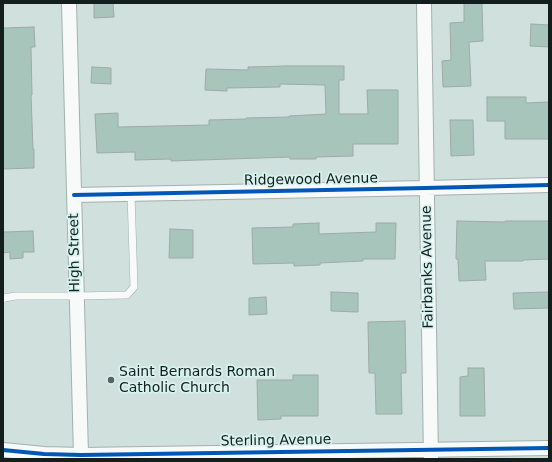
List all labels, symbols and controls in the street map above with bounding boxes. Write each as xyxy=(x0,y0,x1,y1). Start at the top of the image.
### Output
street label: Ridgewood Avenue xyxy=(244,170,378,190)
street label: Fairbanks Avenue xyxy=(419,205,437,329)
street label: High Street xyxy=(66,213,84,293)
place label: Saint Bernards Roman Catholic Church xyxy=(119,364,275,396)
marker: Saint Bernards Roman Catholic Church xyxy=(106,375,116,385)
street label: Sterling Avenue xyxy=(220,432,332,450)

